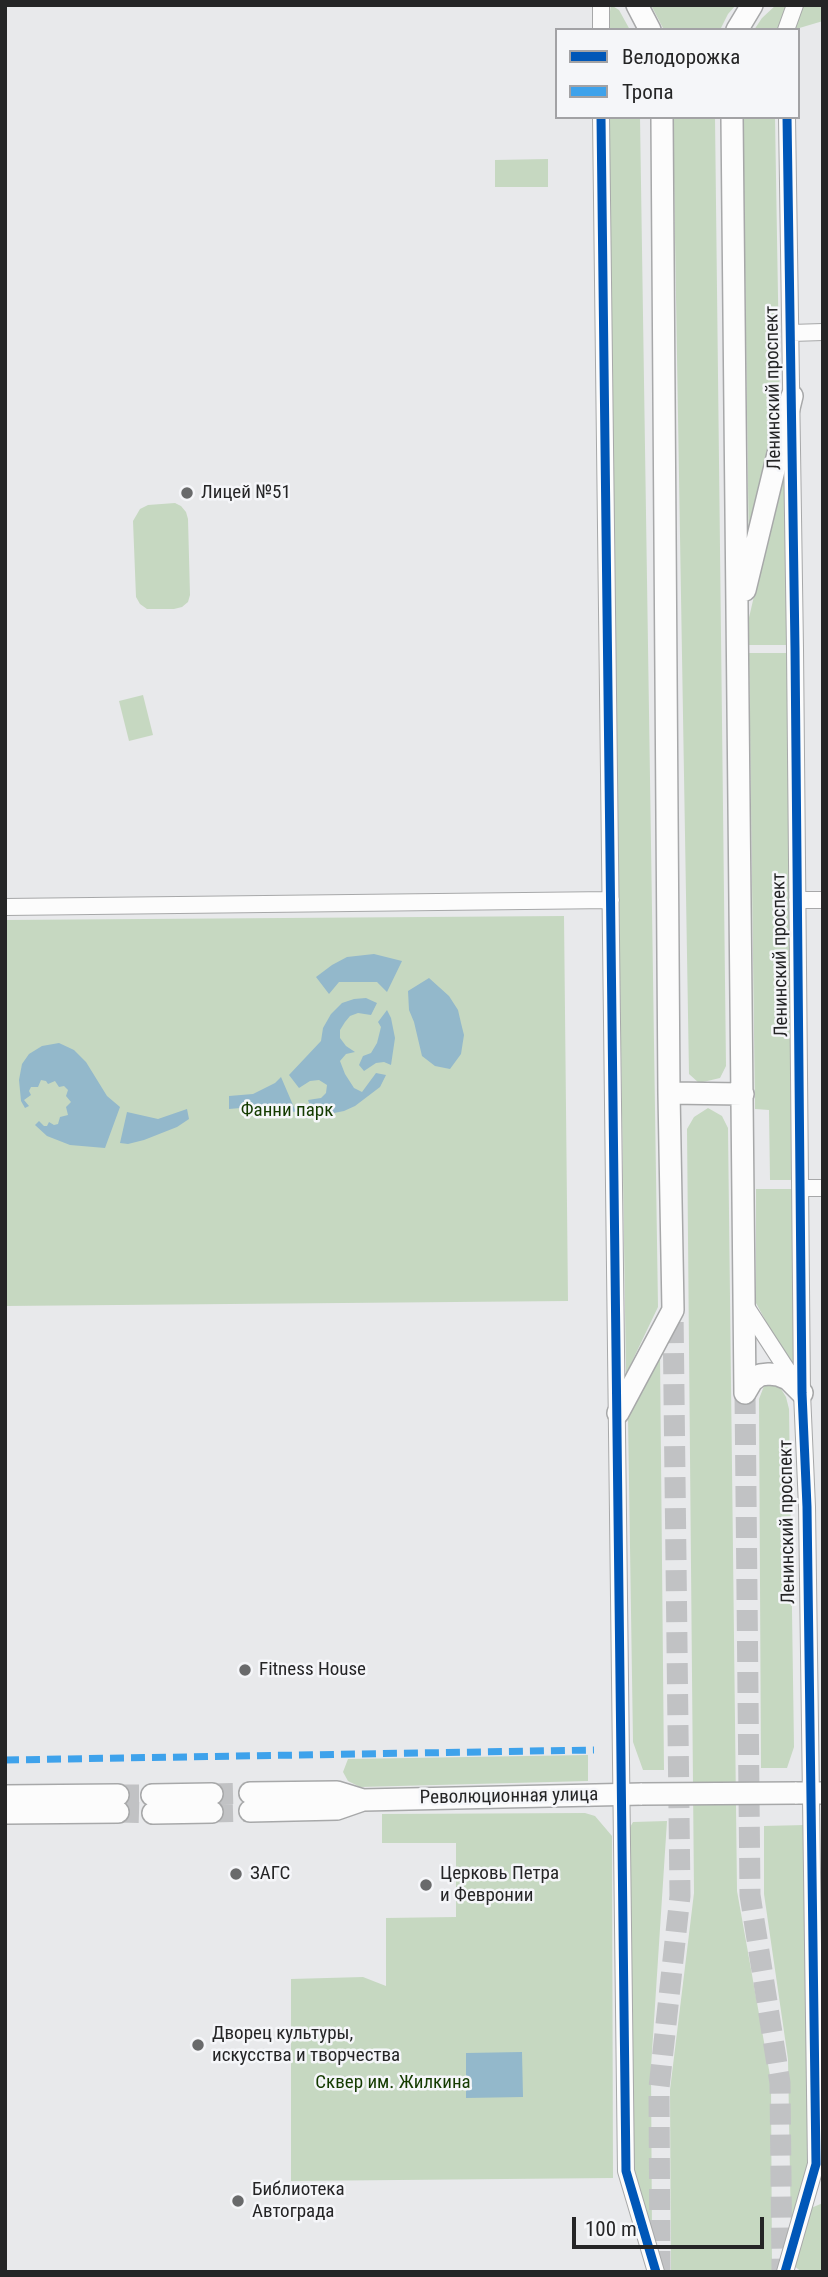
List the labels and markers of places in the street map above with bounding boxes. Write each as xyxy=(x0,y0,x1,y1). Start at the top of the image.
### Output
place label: Лицей №51 xyxy=(201,482,291,504)
marker: Лицей №51 xyxy=(179,485,195,501)
place label: Fitness House xyxy=(259,1659,366,1681)
marker: Fitness House xyxy=(237,1662,253,1678)
place label: ЗАГС xyxy=(250,1863,290,1885)
place label: Церковь Петра и Февронии xyxy=(440,1863,559,1907)
marker: ЗАГС xyxy=(228,1866,244,1882)
marker: Церковь Петра и Февронии xyxy=(418,1877,434,1893)
place label: Дворец культуры, искусства и творчества xyxy=(212,2023,400,2067)
marker: Дворец культуры, искусства и творчества xyxy=(190,2037,206,2053)
place label: Библиотека Автограда xyxy=(252,2179,345,2223)
marker: Библиотека Автограда xyxy=(230,2193,246,2209)

